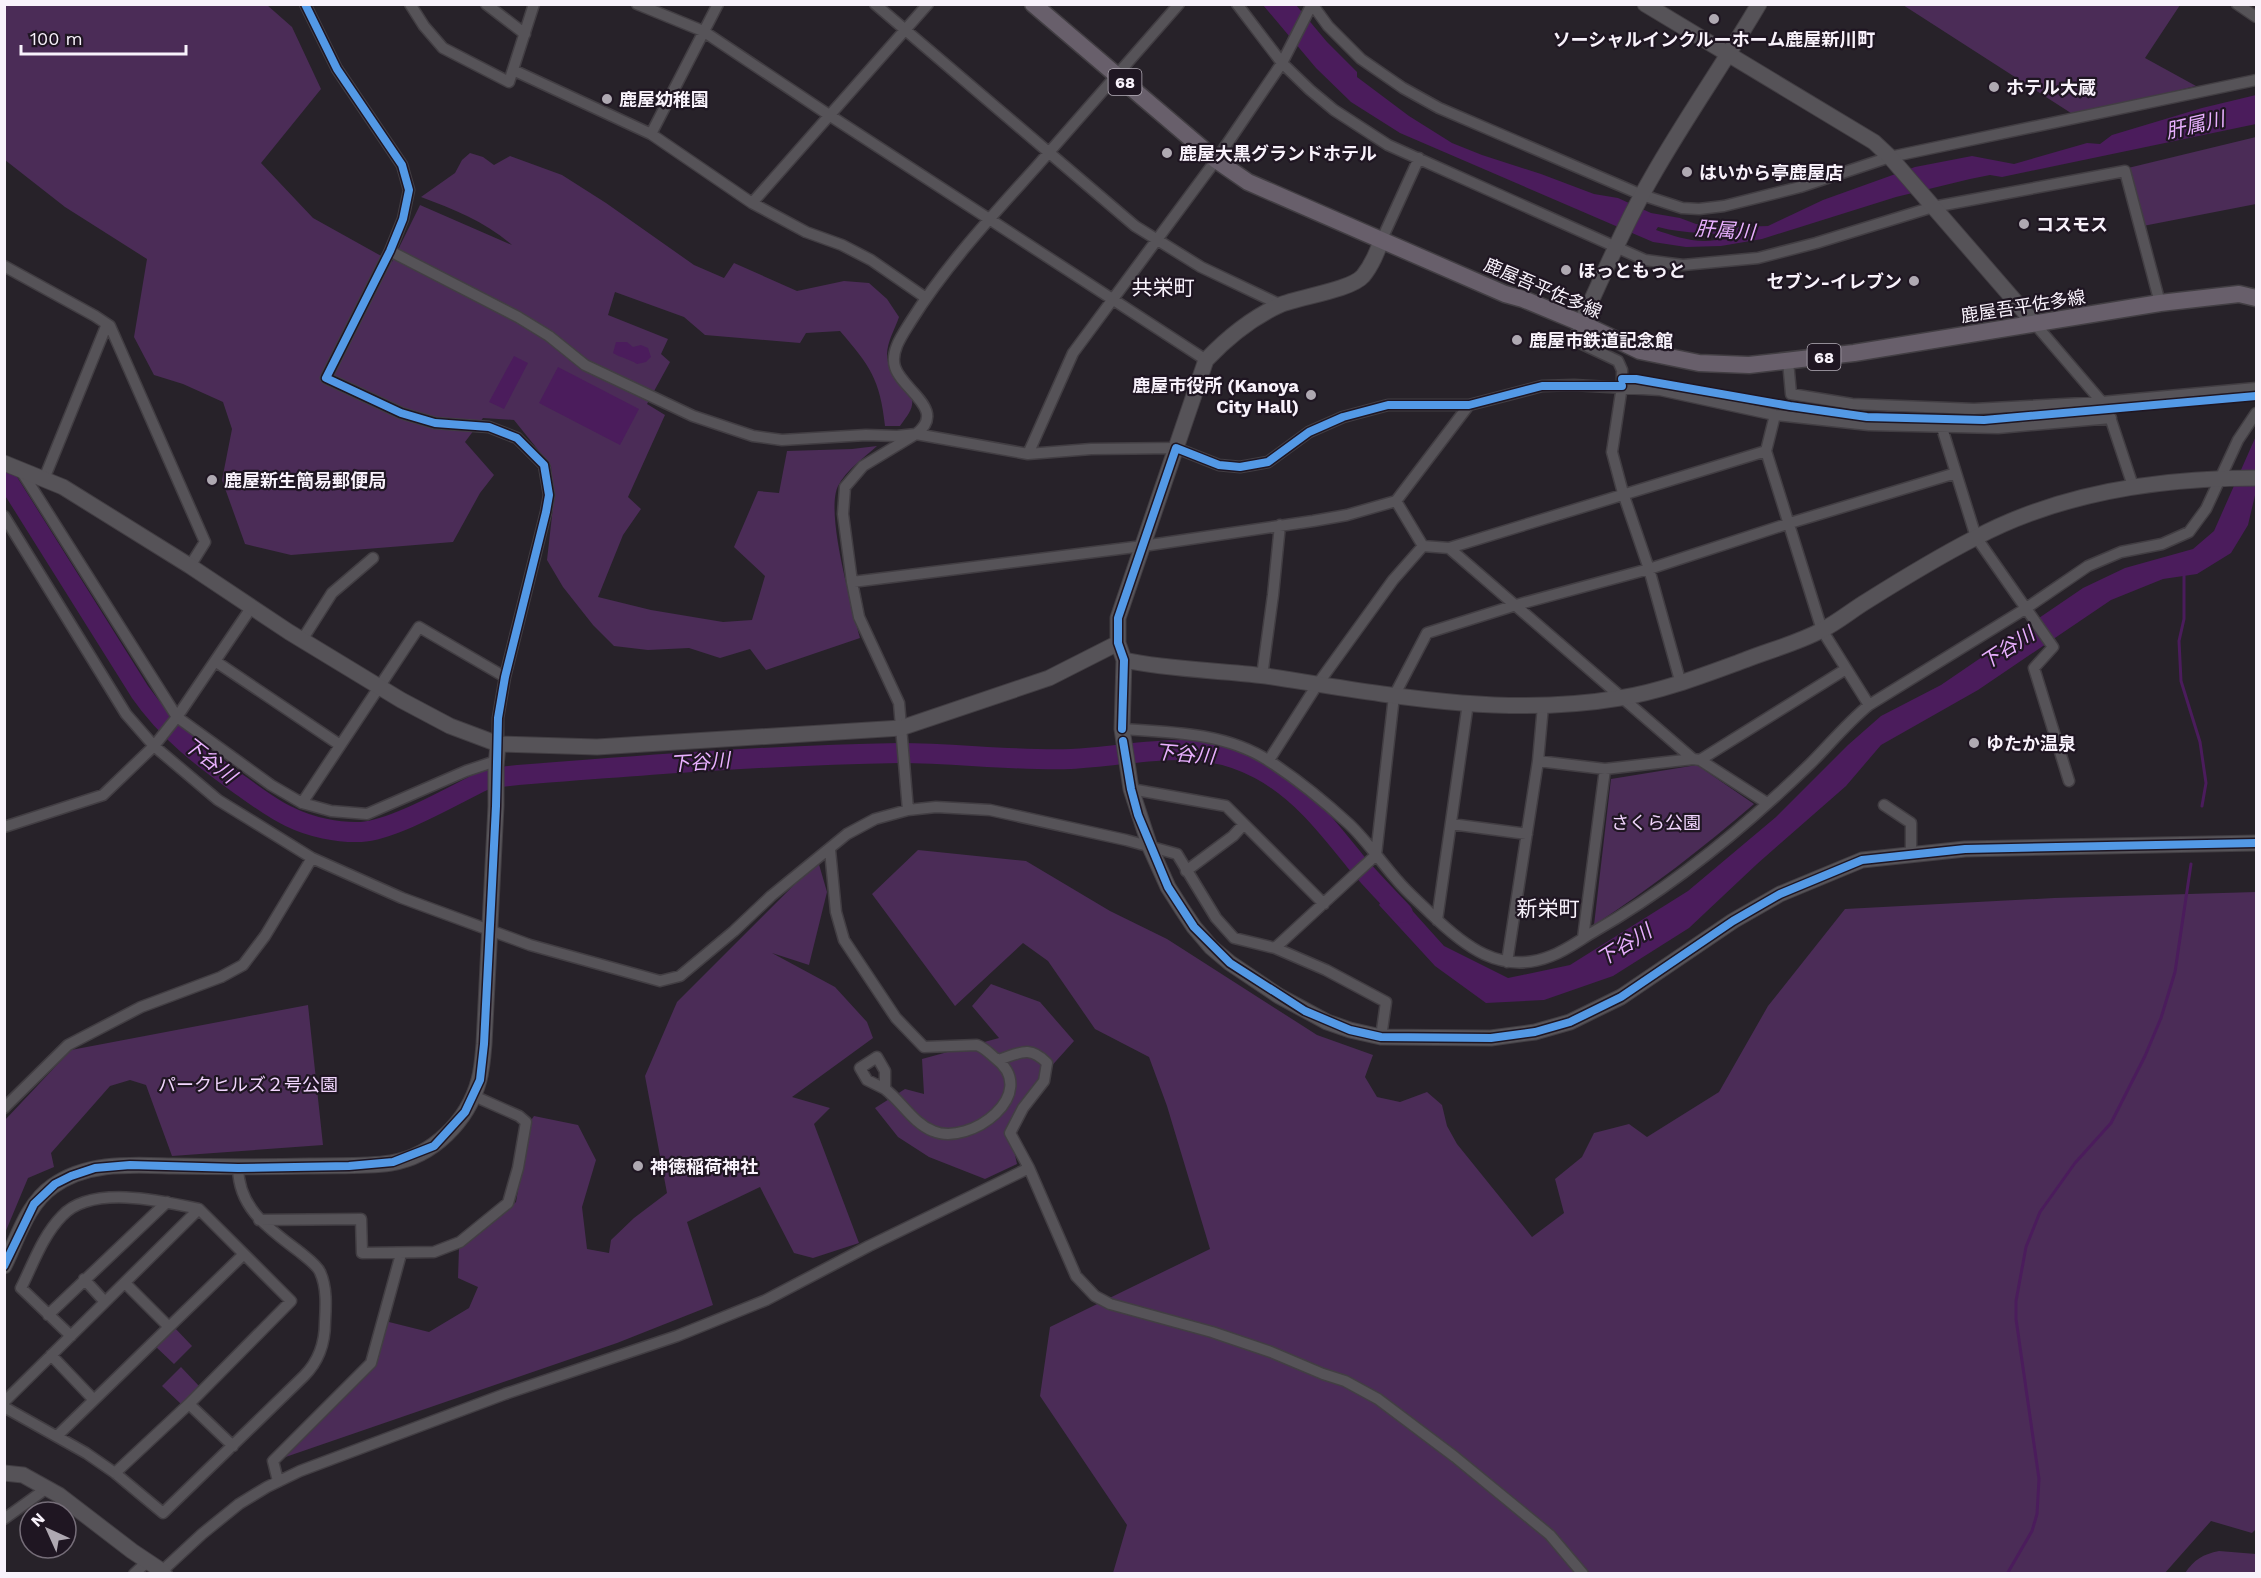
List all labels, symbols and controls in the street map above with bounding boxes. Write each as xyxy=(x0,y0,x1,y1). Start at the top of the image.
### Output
marker: ソーシャルインクルーホーム鹿屋新川町 xyxy=(1707,12,1721,26)
scale bar xyxy=(21,18,186,56)
text: 100 m xyxy=(30,28,83,49)
place label: ソーシャルインクルーホーム鹿屋新川町 xyxy=(1553,29,1875,50)
road number: 68 xyxy=(1108,69,1142,95)
place label: ホテル大蔵 xyxy=(2006,77,2096,98)
marker: ホテル大蔵 xyxy=(1987,80,2001,94)
place label: 鹿屋幼稚園 xyxy=(619,89,709,110)
marker: 鹿屋幼稚園 xyxy=(600,92,614,106)
water label: 肝属川 xyxy=(2163,106,2229,143)
place label: 鹿屋大黒グランドホテル xyxy=(1179,143,1377,164)
marker: 鹿屋大黒グランドホテル xyxy=(1160,146,1174,160)
place label: はいから亭鹿屋店 xyxy=(1699,162,1843,183)
marker: はいから亭鹿屋店 xyxy=(1680,165,1694,179)
place label: コスモス xyxy=(2036,214,2108,235)
water label: 肝属川 xyxy=(1694,216,1758,244)
marker: コスモス xyxy=(2017,217,2031,231)
street label: 鹿屋吾平佐多線 xyxy=(1481,254,1605,322)
place label: ほっともっと xyxy=(1578,260,1686,281)
marker: ほっともっと xyxy=(1559,263,1573,277)
place label: セブン-イレブン xyxy=(1766,271,1902,292)
marker: セブン-イレブン xyxy=(1907,274,1921,288)
district label: 共栄町 xyxy=(1132,275,1195,300)
street label: 鹿屋吾平佐多線 xyxy=(1959,286,2087,326)
place label: 鹿屋市鉄道記念館 xyxy=(1529,330,1673,351)
marker: 鹿屋市鉄道記念館 xyxy=(1510,333,1524,347)
road number: 68 xyxy=(1808,344,1840,370)
place label: 鹿屋市役所 (Kanoya City Hall) xyxy=(1132,375,1300,417)
marker: 鹿屋市役所 (Kanoya City Hall) xyxy=(1304,388,1318,402)
place label: 鹿屋新生簡易郵便局 xyxy=(224,470,386,491)
marker: 鹿屋新生簡易郵便局 xyxy=(205,473,219,487)
water label: 下谷川 xyxy=(1975,621,2040,674)
water label: 下谷川 xyxy=(179,732,243,789)
place label: ゆたか温泉 xyxy=(1986,733,2076,754)
marker: ゆたか温泉 xyxy=(1967,736,1981,750)
water label: 下谷川 xyxy=(1154,739,1218,769)
water label: 下谷川 xyxy=(669,748,733,776)
park label: さくら公園 xyxy=(1611,812,1701,833)
district label: 新栄町 xyxy=(1517,896,1580,921)
water label: 下谷川 xyxy=(1592,918,1657,971)
park label: パークヒルズ２号公園 xyxy=(158,1074,338,1095)
place label: 神徳稲荷神社 xyxy=(650,1156,758,1177)
marker: 神徳稲荷神社 xyxy=(631,1159,645,1173)
north arrow xyxy=(18,1500,78,1560)
text: N xyxy=(27,1509,49,1531)

